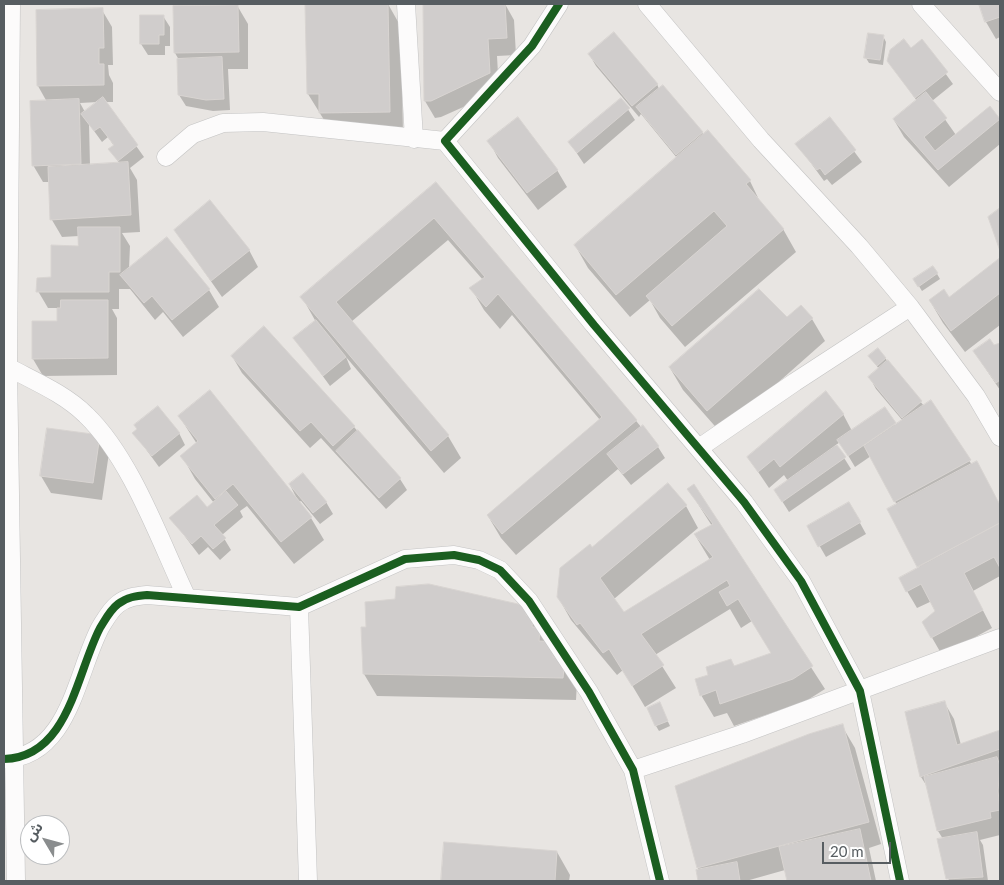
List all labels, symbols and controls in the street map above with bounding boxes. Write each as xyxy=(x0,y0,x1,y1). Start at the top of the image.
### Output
north arrow xyxy=(20,815,70,865)
text: ش xyxy=(21,818,46,844)
scale bar xyxy=(824,832,893,864)
text: 20 m xyxy=(830,842,864,860)

